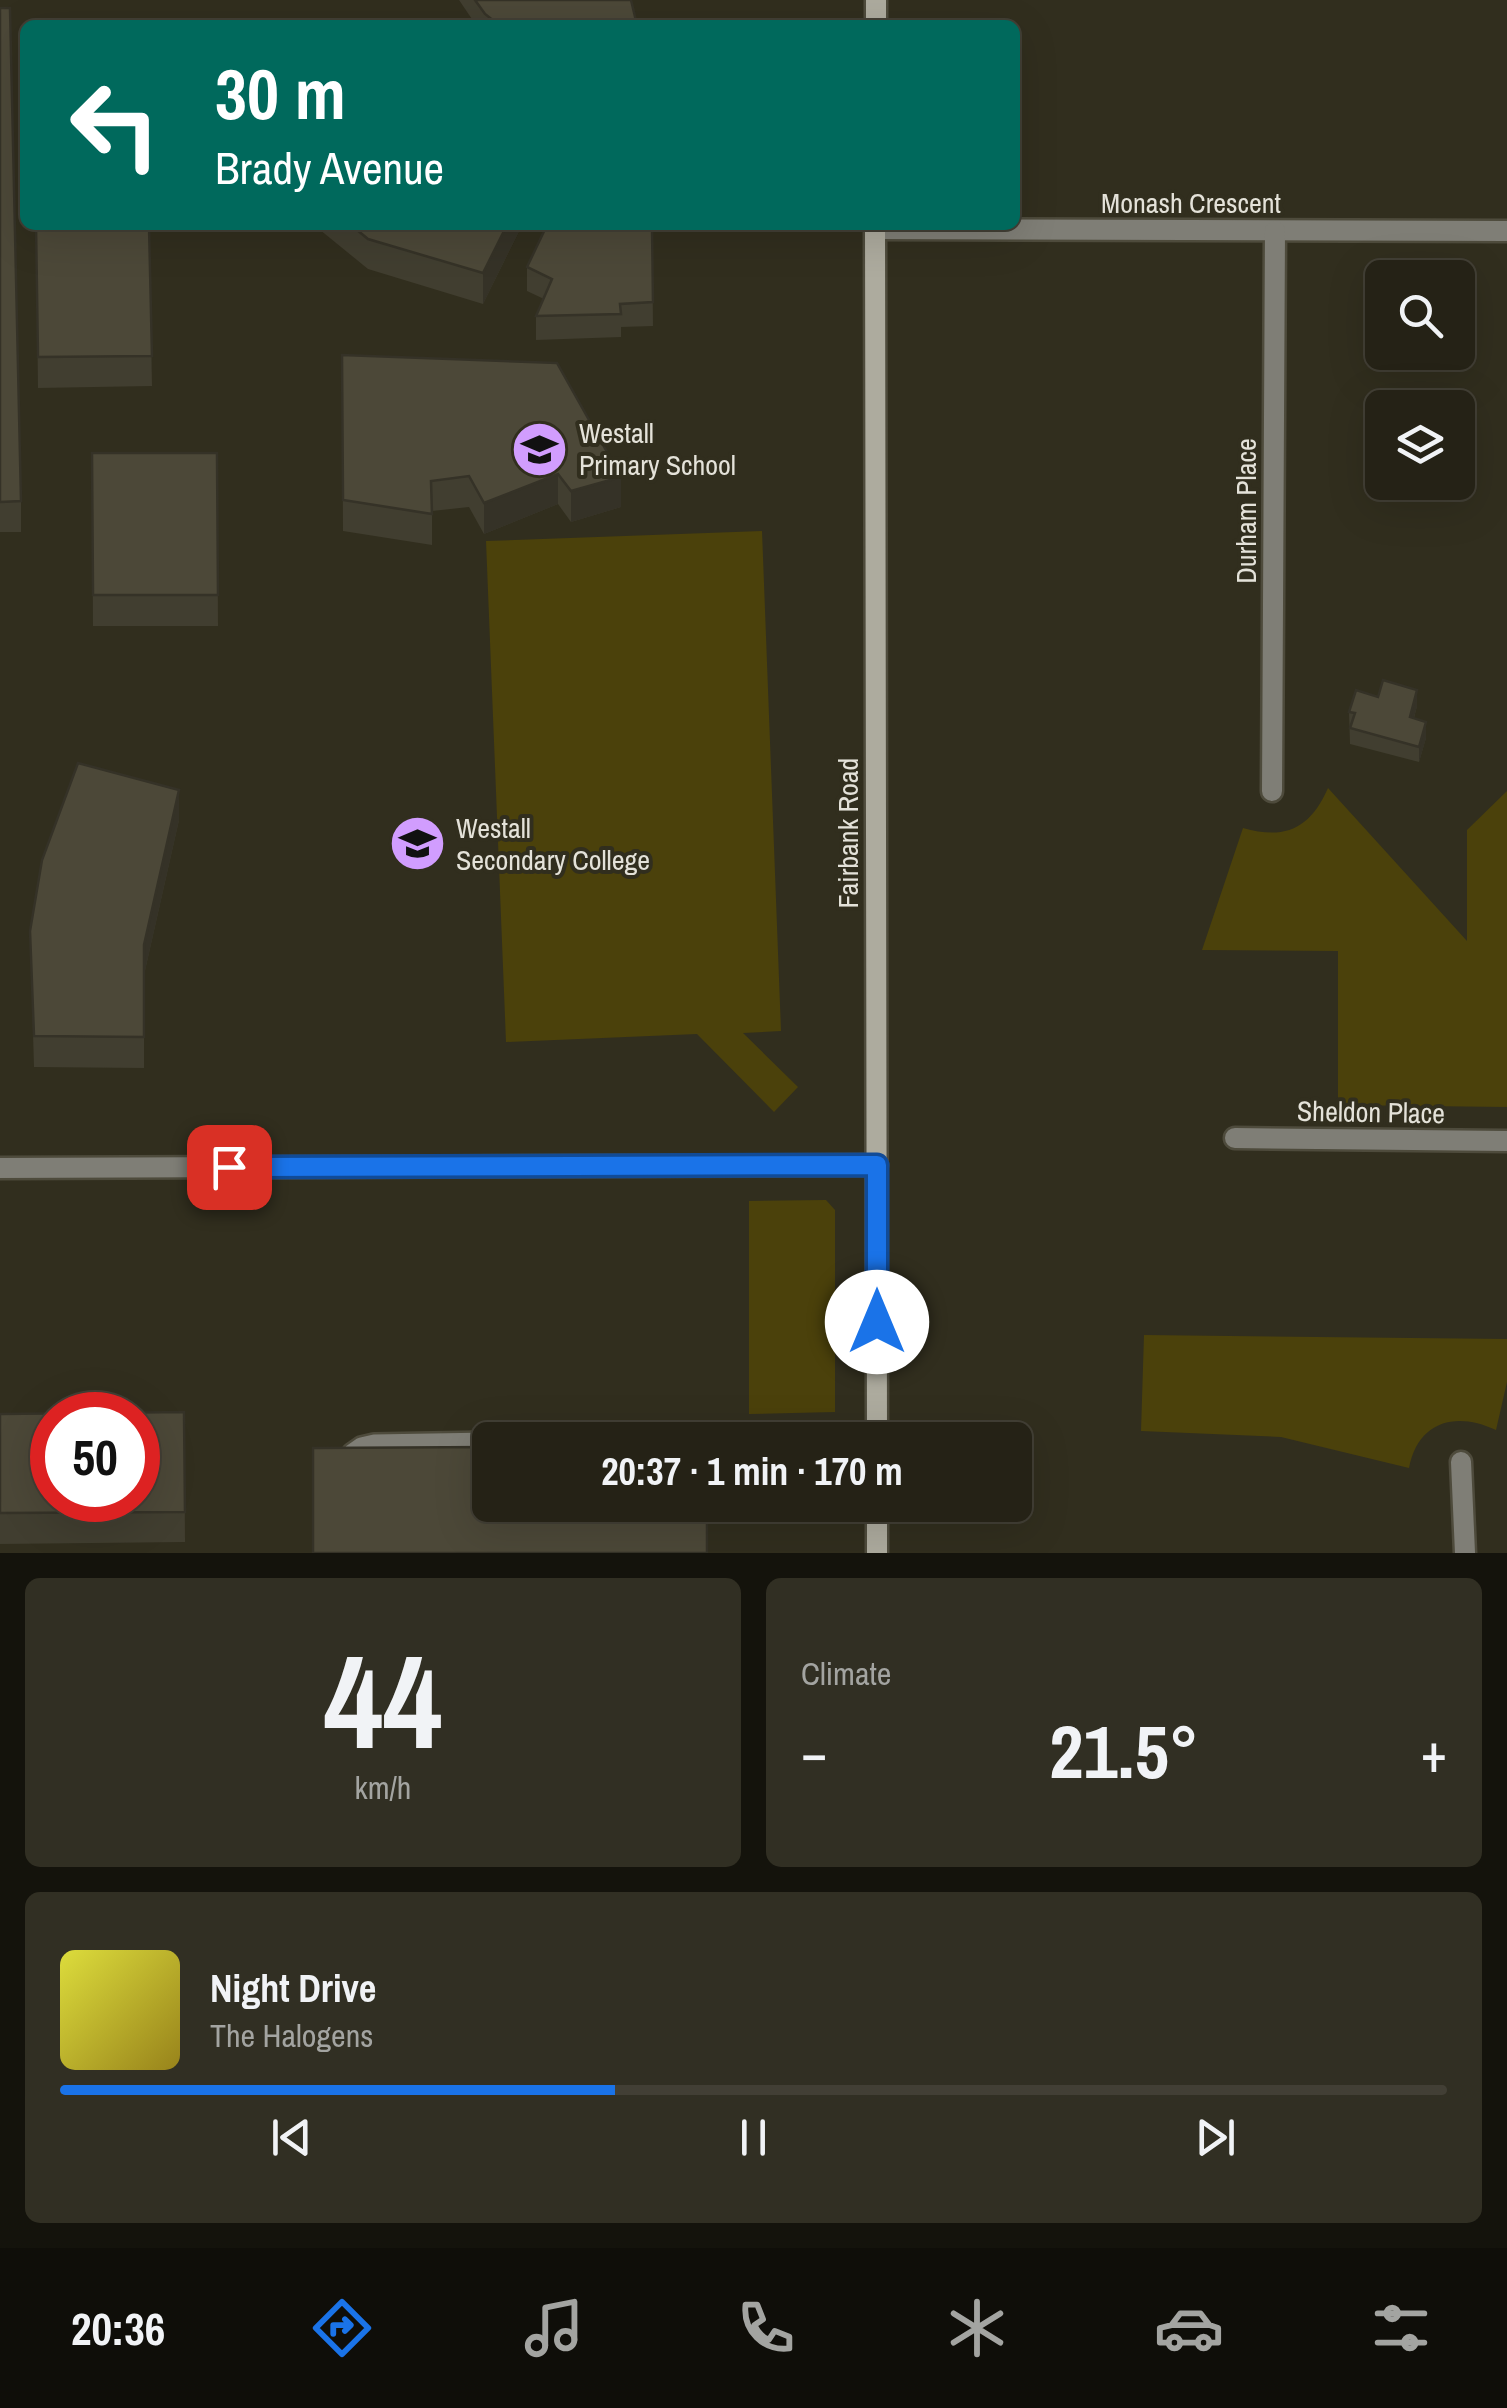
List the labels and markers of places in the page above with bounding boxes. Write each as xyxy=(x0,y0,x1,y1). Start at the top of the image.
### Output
place label: Westall Primary School xyxy=(579,414,736,484)
school or university icon: Westall Primary School xyxy=(510,419,570,479)
place label: Westall Secondary College xyxy=(456,809,650,879)
school or university icon: Westall Secondary College xyxy=(387,814,447,874)
pin xyxy=(187,1125,272,1210)

